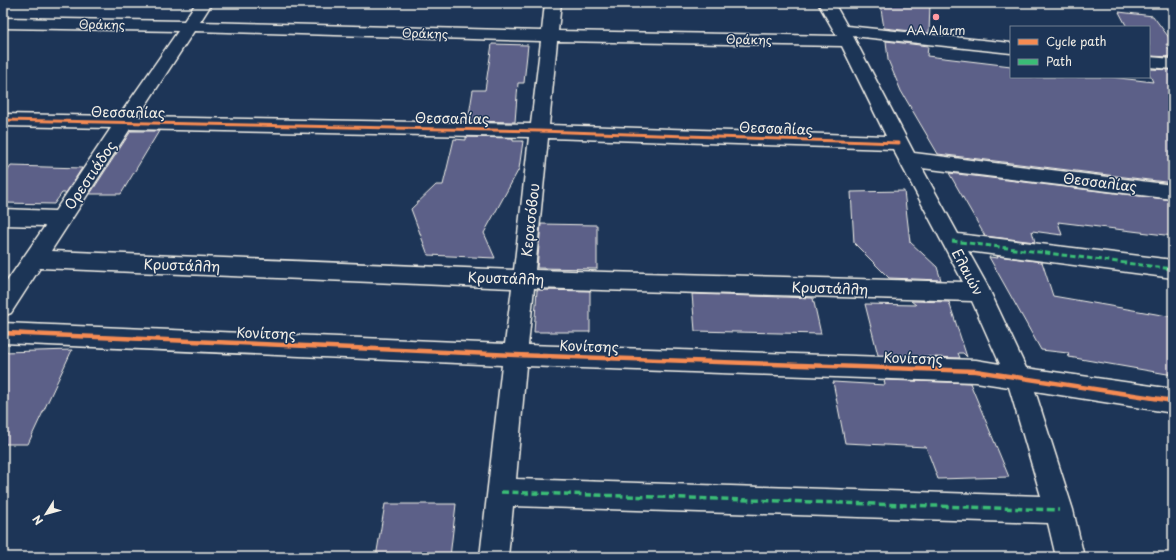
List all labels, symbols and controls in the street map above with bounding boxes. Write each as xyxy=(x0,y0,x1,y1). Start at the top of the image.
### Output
marker: AA Alarm xyxy=(931,12,941,22)
street label: Θράκης xyxy=(79,15,125,33)
place label: AA Alarm xyxy=(906,21,966,39)
street label: Θράκης xyxy=(402,23,448,43)
legend xyxy=(1010,26,1150,78)
street label: Θράκης xyxy=(726,30,772,48)
text: Cycle path xyxy=(1046,32,1107,50)
text: Path xyxy=(1046,52,1072,70)
street label: Θεσσαλίας xyxy=(91,101,165,123)
street label: Θεσσαλίας xyxy=(415,107,489,129)
street label: Θεσσαλίας xyxy=(739,116,813,140)
street label: Ορεστιάδος xyxy=(59,136,121,214)
street label: Θεσσαλίας xyxy=(1062,167,1138,197)
street label: Κερασόβου xyxy=(516,182,544,258)
street label: Ελαιών xyxy=(947,245,989,299)
street label: Κρυστάλλη xyxy=(143,253,221,277)
street label: Κρυστάλλη xyxy=(467,266,545,290)
street label: Κρυστάλλη xyxy=(791,276,869,300)
street label: Κονίτσης xyxy=(236,321,296,345)
street label: Κονίτσης xyxy=(559,334,619,358)
street label: Κονίτσης xyxy=(883,346,943,370)
north arrow xyxy=(26,494,66,534)
text: N xyxy=(28,511,47,529)

